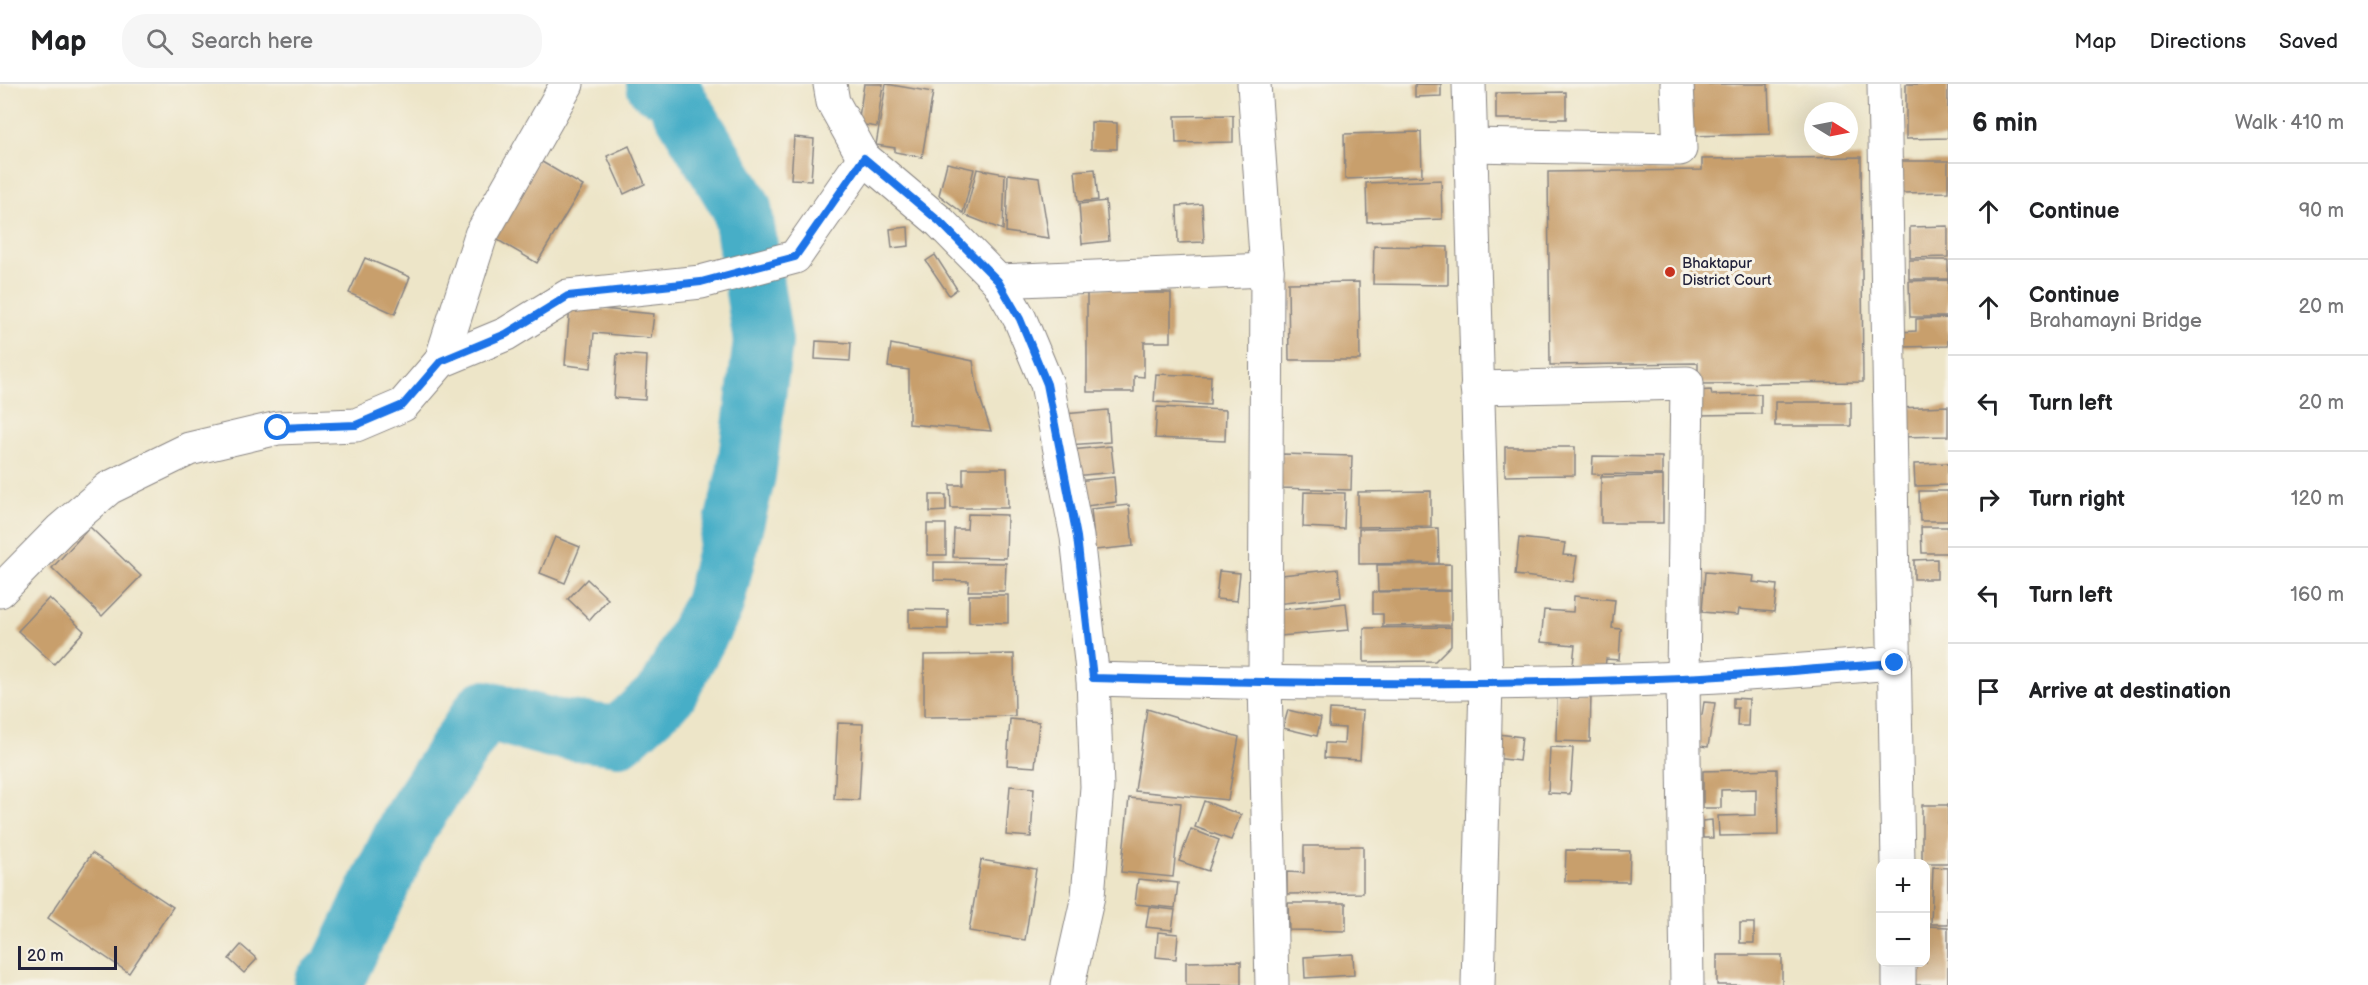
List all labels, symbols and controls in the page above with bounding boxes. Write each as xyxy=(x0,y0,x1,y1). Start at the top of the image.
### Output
search box xyxy=(122,14,542,68)
text: Map xyxy=(30,25,86,58)
icon: search xyxy=(143,25,176,58)
text: Search here xyxy=(191,28,313,55)
text: Map xyxy=(2074,29,2117,54)
text: Directions xyxy=(2150,29,2246,54)
text: Saved xyxy=(2279,29,2338,54)
north arrow xyxy=(1804,102,1858,156)
text: 6 min xyxy=(1972,108,2038,139)
text: Walk · 410 m xyxy=(2235,111,2344,135)
icon: ahead xyxy=(1972,195,2005,228)
text: Continue xyxy=(2029,198,2119,225)
text: 90 m xyxy=(2299,199,2344,223)
place label: Bhaktapur District Court xyxy=(1682,254,1772,290)
marker: Bhaktapur District Court xyxy=(1663,265,1677,279)
text: Continue xyxy=(2029,282,2119,309)
icon: ahead xyxy=(1972,291,2005,324)
text: 20 m xyxy=(2299,295,2344,319)
text: Brahamayni Bridge xyxy=(2029,309,2202,333)
icon: left xyxy=(1972,387,2005,420)
text: Turn left xyxy=(2029,390,2113,417)
text: 20 m xyxy=(2299,391,2344,415)
route start xyxy=(264,414,290,440)
icon: right xyxy=(1972,483,2005,516)
text: Turn right xyxy=(2029,486,2125,513)
text: 120 m xyxy=(2291,487,2344,511)
icon: left xyxy=(1972,579,2005,612)
text: Turn left xyxy=(2029,582,2113,609)
text: 160 m xyxy=(2290,583,2344,607)
route end xyxy=(1881,649,1907,675)
icon: arrive xyxy=(1972,675,2005,708)
text: Arrive at destination xyxy=(2029,678,2231,705)
map controls xyxy=(1876,859,1930,967)
button: + xyxy=(1876,859,1930,913)
button: − xyxy=(1876,913,1930,967)
scale bar xyxy=(18,943,117,970)
text: 20 m xyxy=(27,947,63,966)

